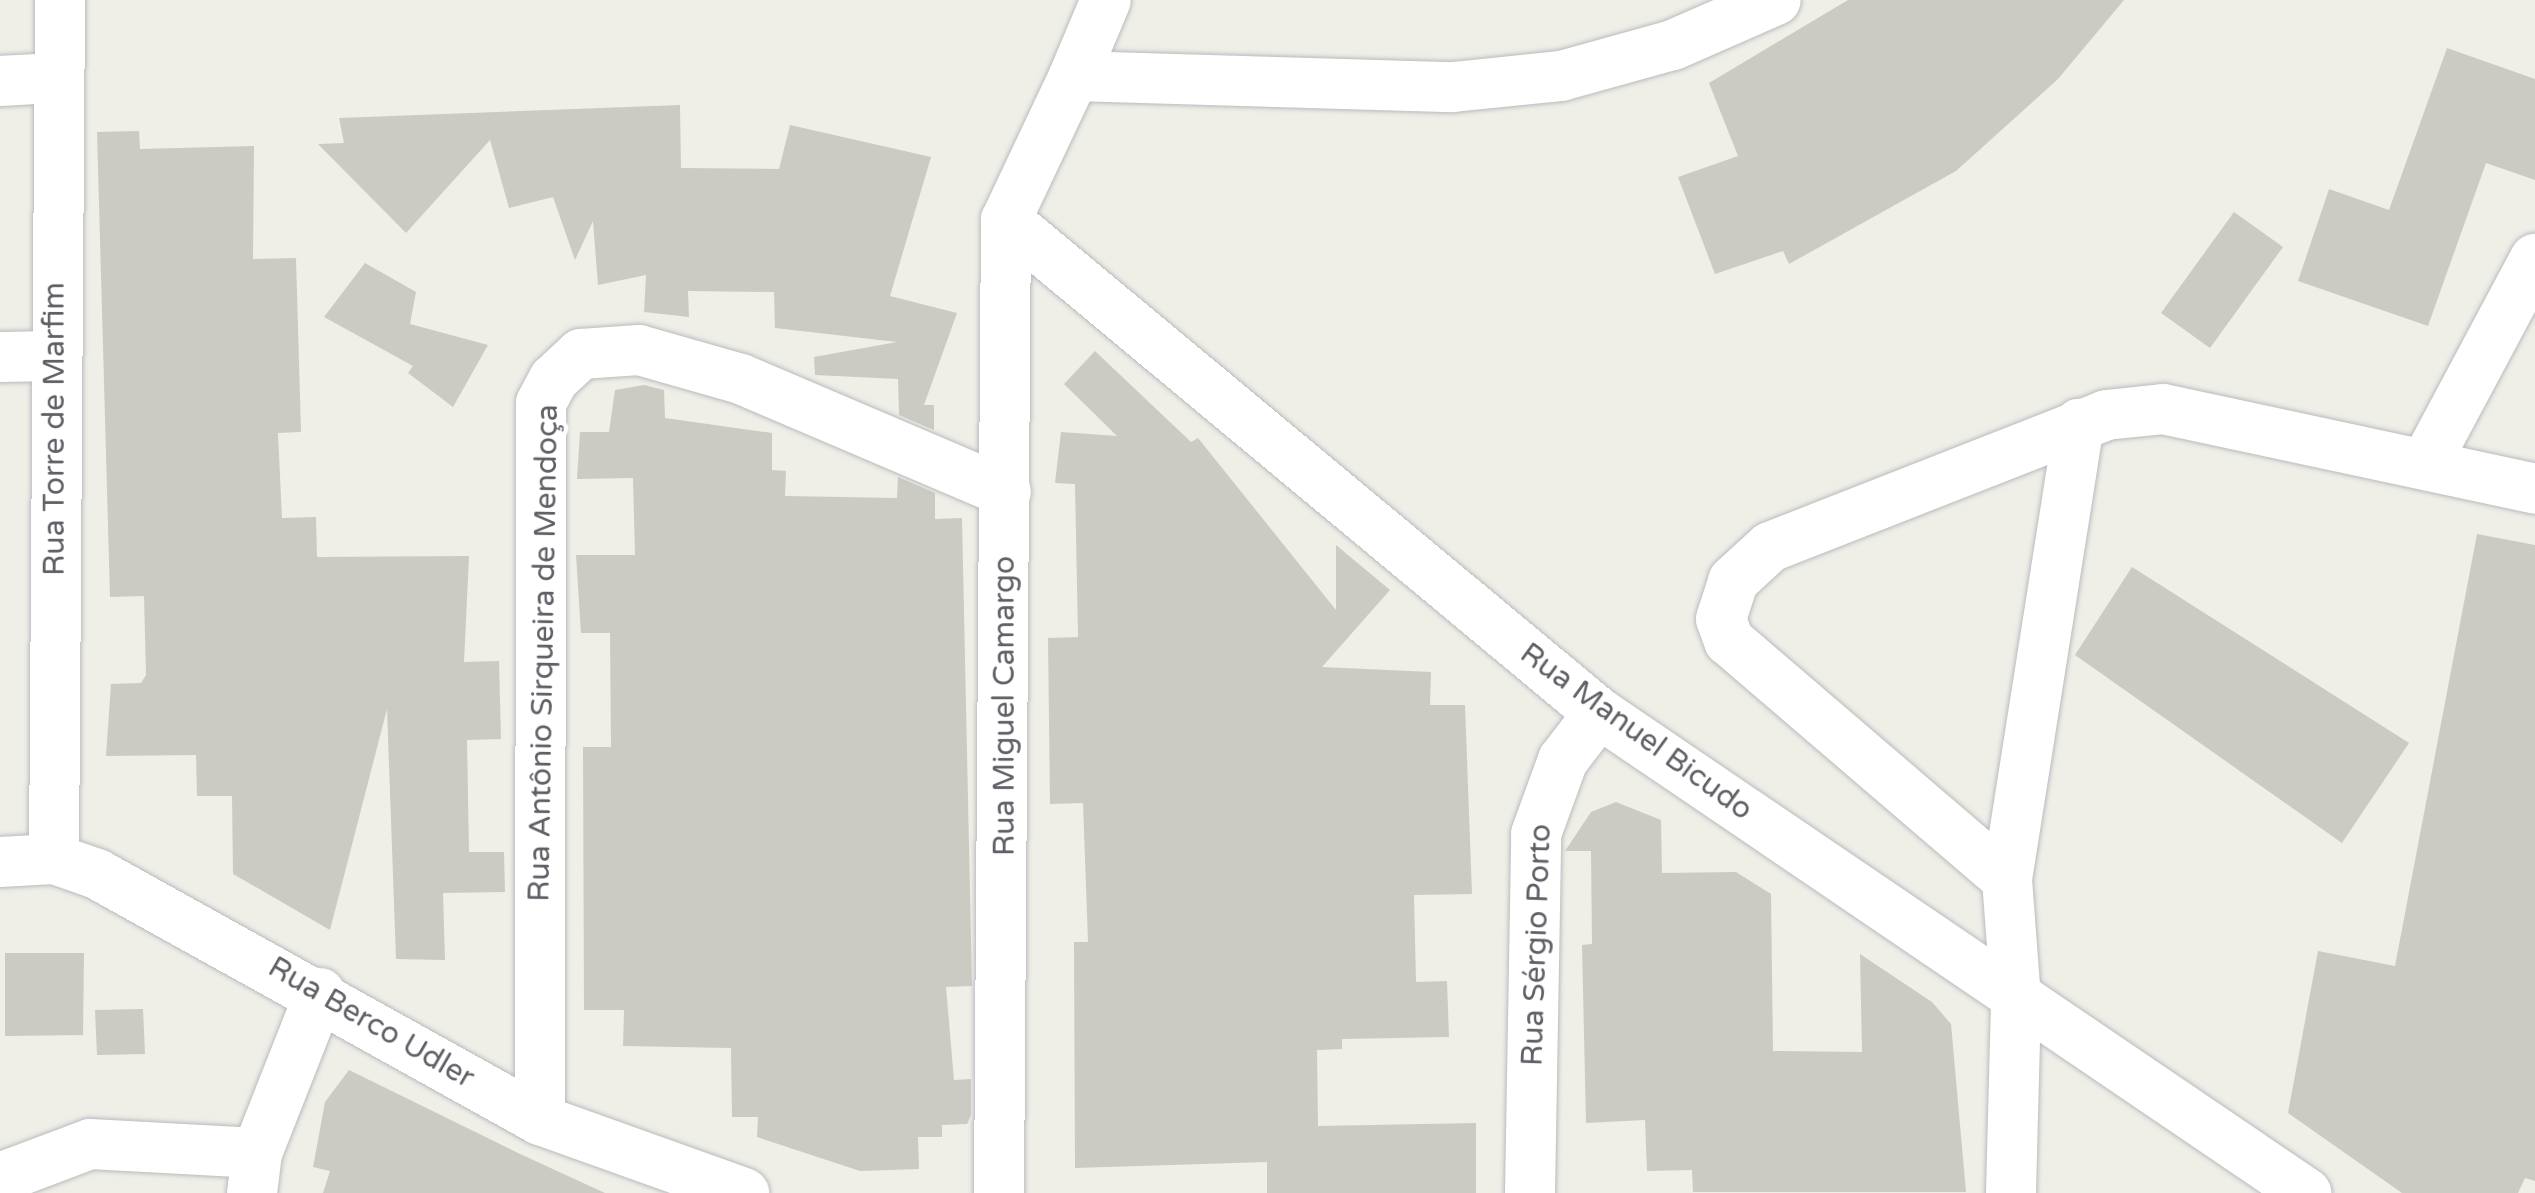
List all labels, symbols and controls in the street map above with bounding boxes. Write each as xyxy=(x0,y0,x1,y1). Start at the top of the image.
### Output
street label: Rua Torre de Marfim xyxy=(37,282,73,576)
street label: Rua Antônio Sirqueira de Mendoça xyxy=(522,404,566,902)
street label: Rua Miguel Camargo xyxy=(987,556,1023,856)
street label: Rua Manuel Bicudo xyxy=(1513,636,1759,828)
street label: Rua Sérgio Porto xyxy=(1515,823,1559,1067)
street label: Rua Berco Udler xyxy=(262,949,480,1097)

